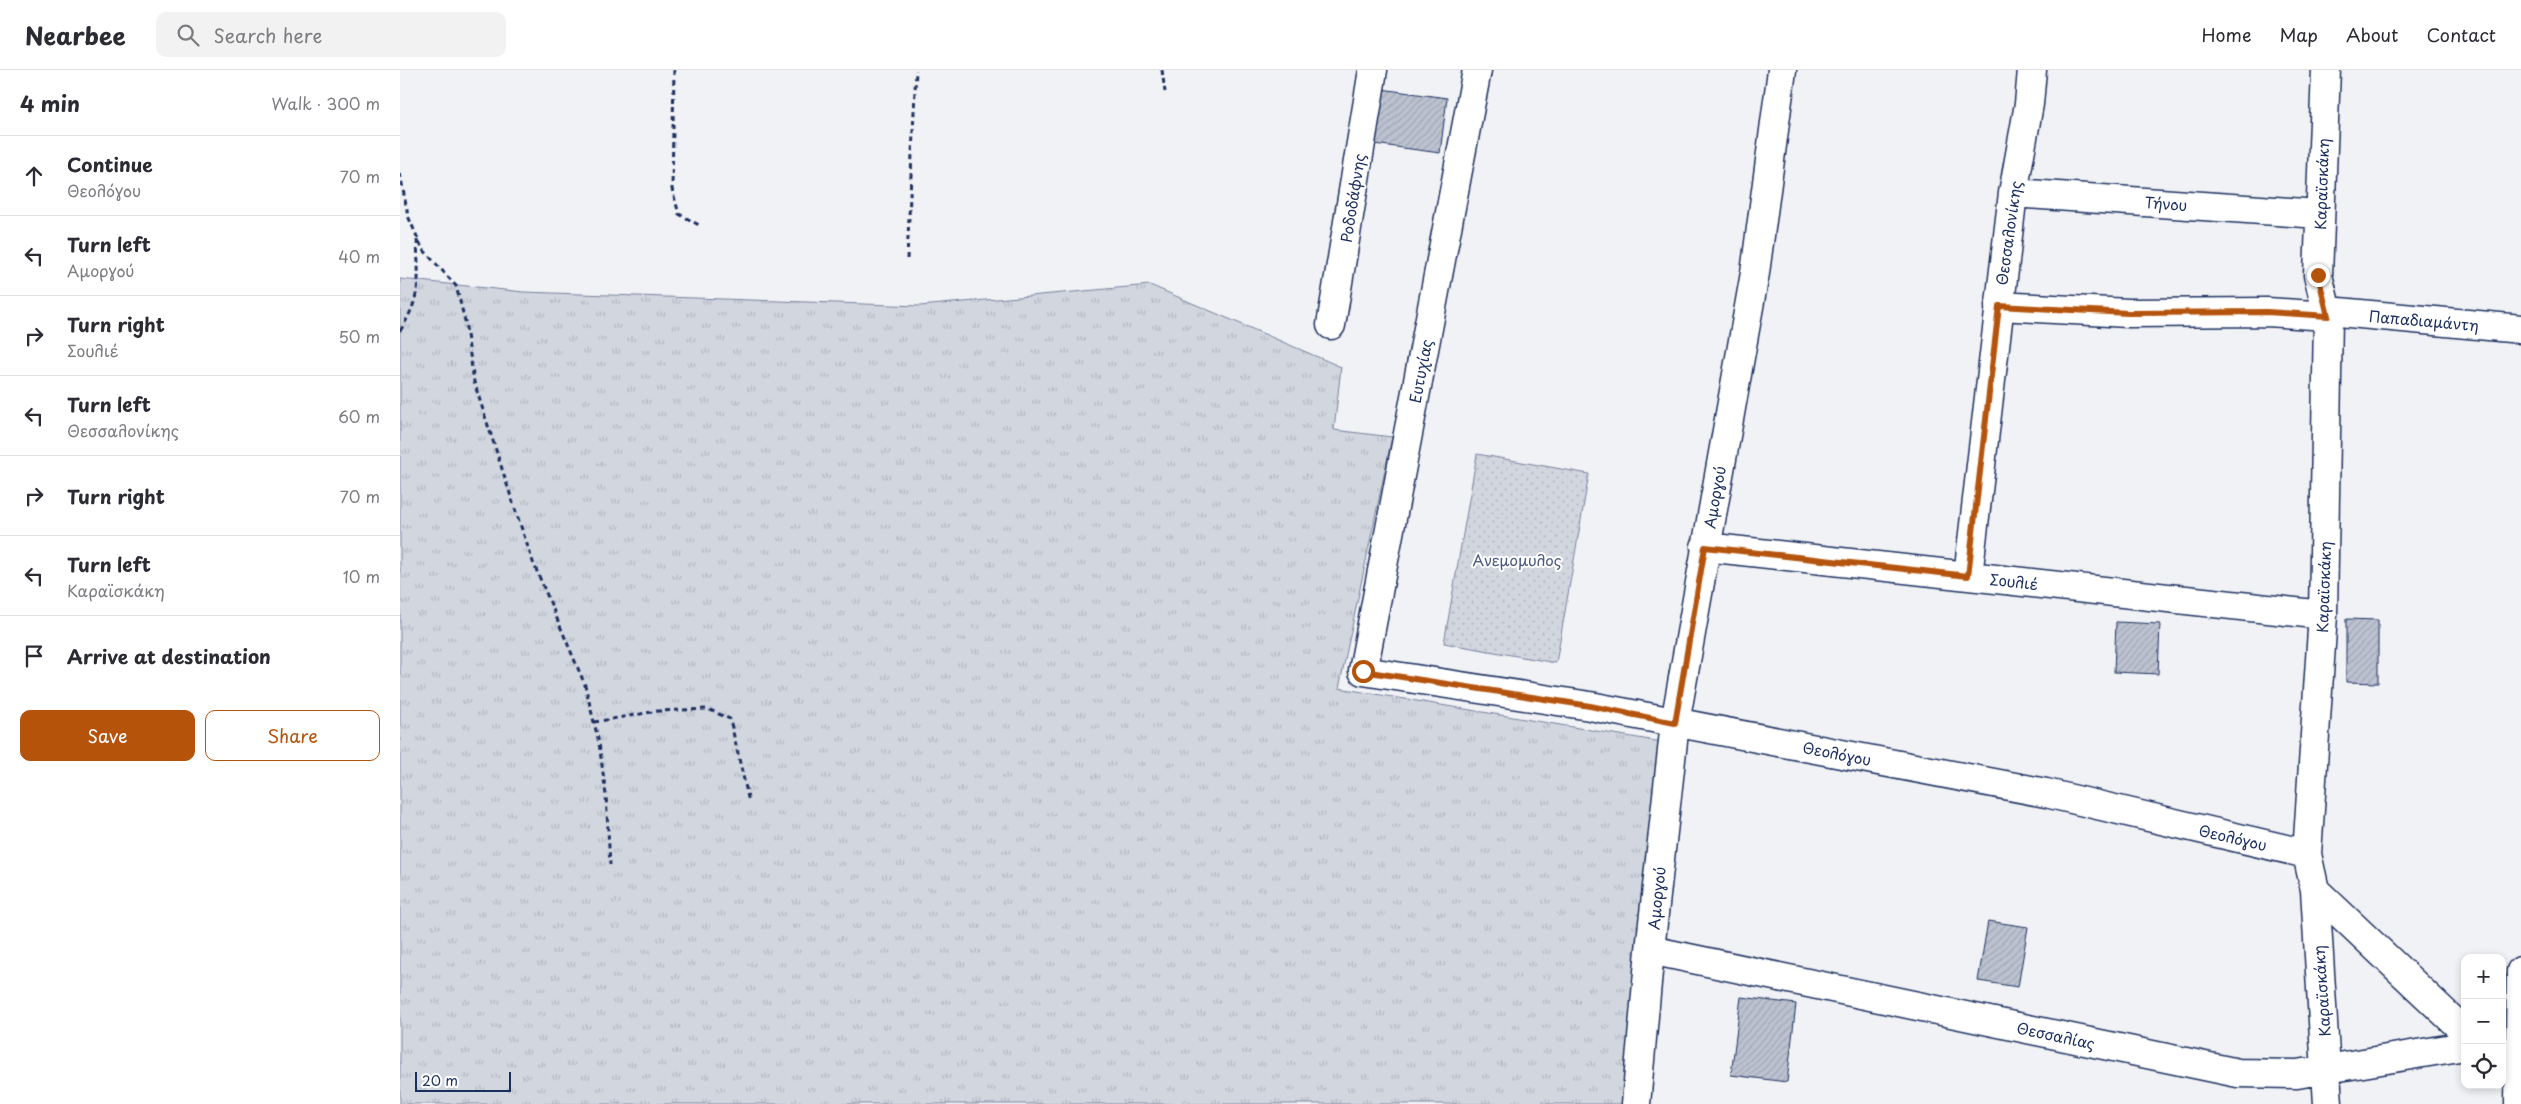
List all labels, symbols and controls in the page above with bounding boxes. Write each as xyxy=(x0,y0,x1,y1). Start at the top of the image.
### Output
search box xyxy=(156,12,506,57)
text: Nearbee xyxy=(25,17,126,53)
icon: search xyxy=(174,21,202,49)
text: Search here xyxy=(214,21,322,49)
text: Home xyxy=(2201,21,2251,48)
text: Map xyxy=(2279,21,2318,48)
text: About xyxy=(2346,21,2398,48)
text: Contact xyxy=(2426,21,2496,48)
text: 4 min xyxy=(20,87,80,119)
text: Walk · 300 m xyxy=(271,91,380,115)
street label: Καραϊσκάκη xyxy=(2308,138,2334,230)
text: Continue xyxy=(67,150,153,178)
street label: Ροδοδάφνης xyxy=(1334,152,1370,244)
icon: ahead xyxy=(20,162,48,190)
text: 70 m xyxy=(340,164,380,188)
text: Θεολόγου xyxy=(67,178,141,202)
street label: Θεσσαλονίκης xyxy=(1989,179,2027,287)
street label: Τήνου xyxy=(2144,190,2188,216)
text: Turn left xyxy=(67,230,151,258)
icon: left xyxy=(20,242,48,270)
text: 40 m xyxy=(338,244,380,268)
text: Αμοργού xyxy=(67,258,134,282)
route end xyxy=(2307,264,2330,287)
street label: Παπαδιαμάντη xyxy=(2368,304,2480,336)
text: Turn right xyxy=(67,310,165,338)
icon: right xyxy=(20,322,48,350)
text: 50 m xyxy=(339,324,380,348)
street label: Ευτυχίας xyxy=(1403,337,1437,405)
text: Σουλιέ xyxy=(67,338,118,362)
text: Turn left xyxy=(67,390,151,418)
icon: left xyxy=(20,402,48,430)
text: 60 m xyxy=(338,404,380,428)
text: Θεσσαλονίκης xyxy=(67,418,179,442)
street label: Αμοργού xyxy=(1697,464,1731,530)
icon: right xyxy=(20,482,48,510)
text: Turn right xyxy=(67,482,165,510)
text: 70 m xyxy=(340,484,380,508)
street label: Καραϊσκάκη xyxy=(2310,541,2336,633)
park label: Ανεμομυλος xyxy=(1473,548,1562,571)
text: Turn left xyxy=(67,550,151,578)
icon: left xyxy=(20,562,48,590)
text: 10 m xyxy=(343,564,380,588)
street label: Σουλιέ xyxy=(1989,567,2039,595)
text: Καραϊσκάκη xyxy=(67,578,165,602)
icon: arrive xyxy=(20,642,48,670)
text: Arrive at destination xyxy=(67,642,271,670)
route start xyxy=(1352,660,1375,683)
button: Save xyxy=(20,710,195,761)
button: Share xyxy=(205,710,380,761)
street label: Θεολόγου xyxy=(1801,735,1873,771)
street label: Θεολόγου xyxy=(2197,818,2269,856)
street label: Αμοργού xyxy=(1641,865,1671,931)
street label: Καραϊσκάκη xyxy=(2306,944,2336,1038)
map controls xyxy=(2461,954,2506,1089)
button: + xyxy=(2461,954,2506,999)
button: − xyxy=(2461,999,2506,1044)
street label: Θεσσαλίας xyxy=(2015,1015,2097,1055)
button: locate xyxy=(2461,1044,2506,1089)
scale bar xyxy=(415,1069,511,1092)
text: 20 m xyxy=(422,1070,458,1091)

